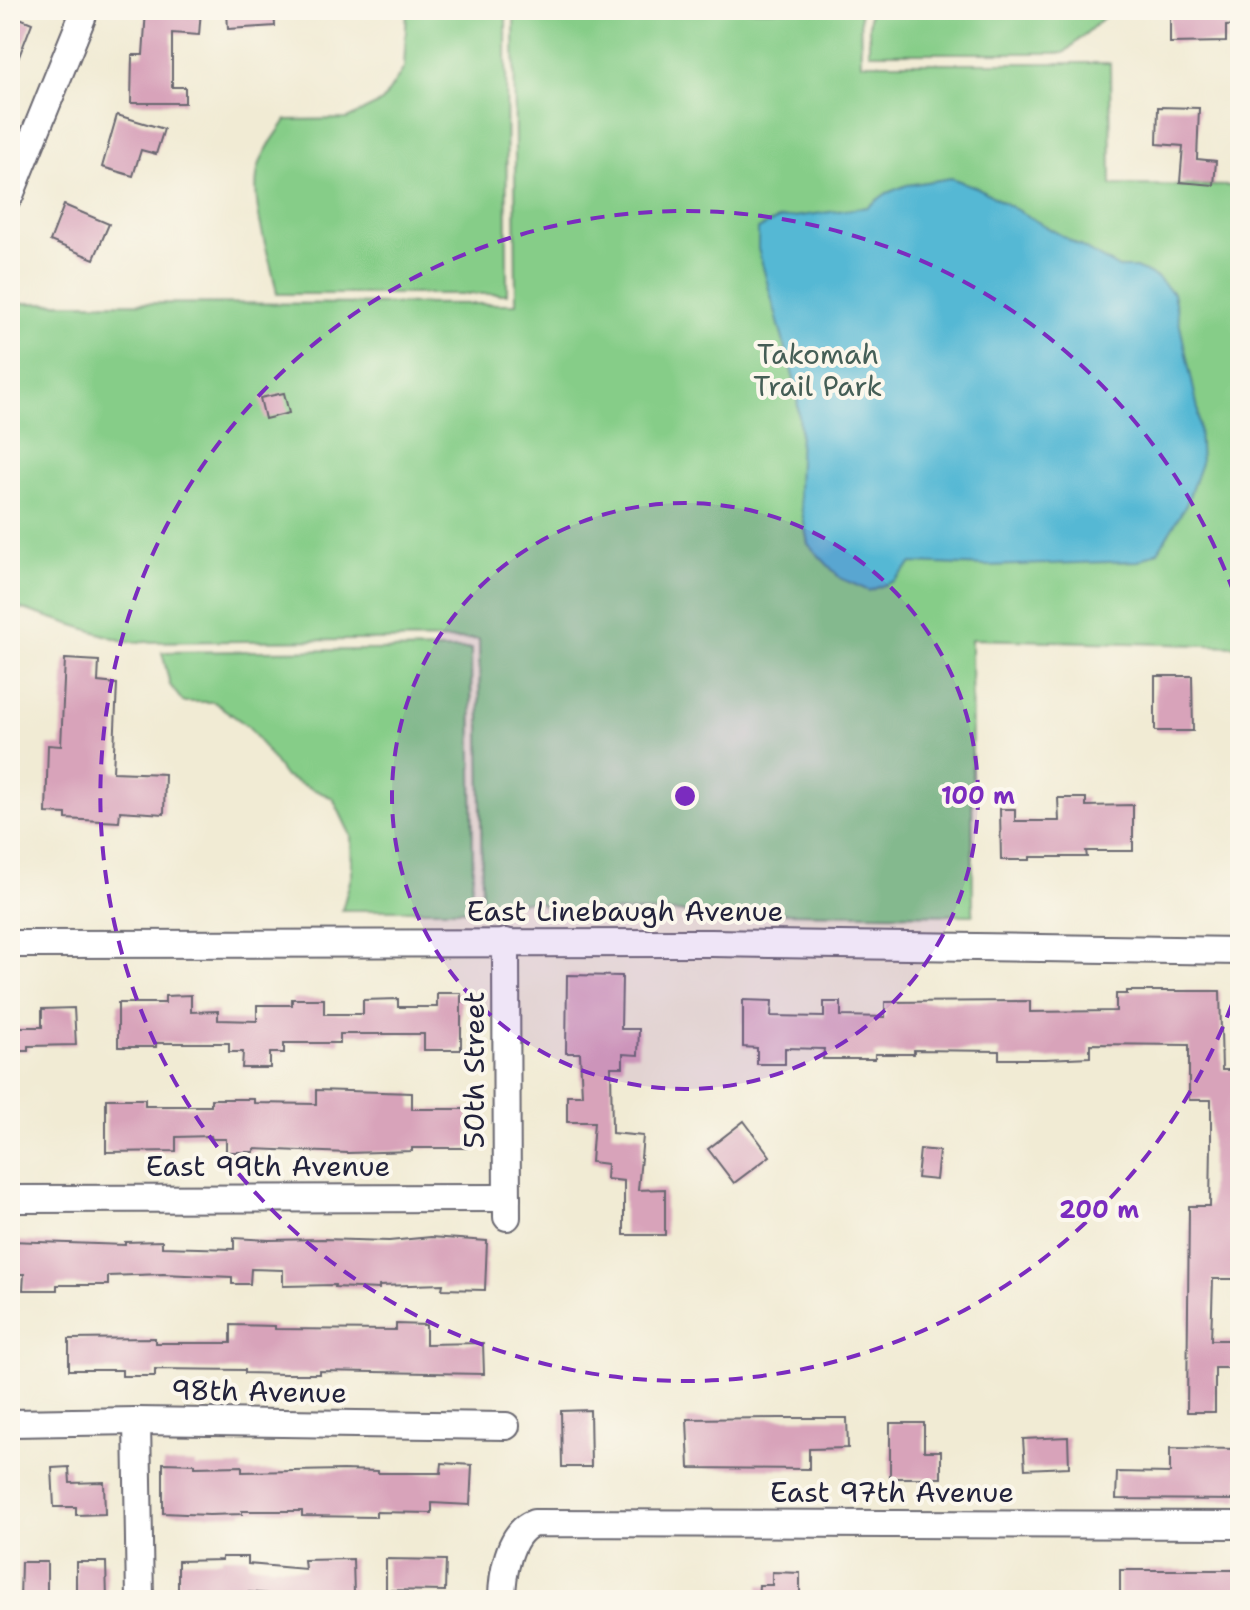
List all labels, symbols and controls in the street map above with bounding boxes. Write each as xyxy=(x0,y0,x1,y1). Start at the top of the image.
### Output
park label: Takomah Trail Park xyxy=(753,335,883,405)
text: 100 m xyxy=(941,780,1015,812)
centre of rings xyxy=(671,782,699,810)
street label: East Linebaugh Avenue xyxy=(467,892,783,930)
street label: 50th Street xyxy=(455,991,493,1149)
street label: East 99th Avenue xyxy=(146,1147,390,1185)
text: 200 m xyxy=(1059,1194,1139,1226)
street label: 98th Avenue xyxy=(171,1370,347,1412)
street label: East 97th Avenue xyxy=(770,1473,1014,1511)

